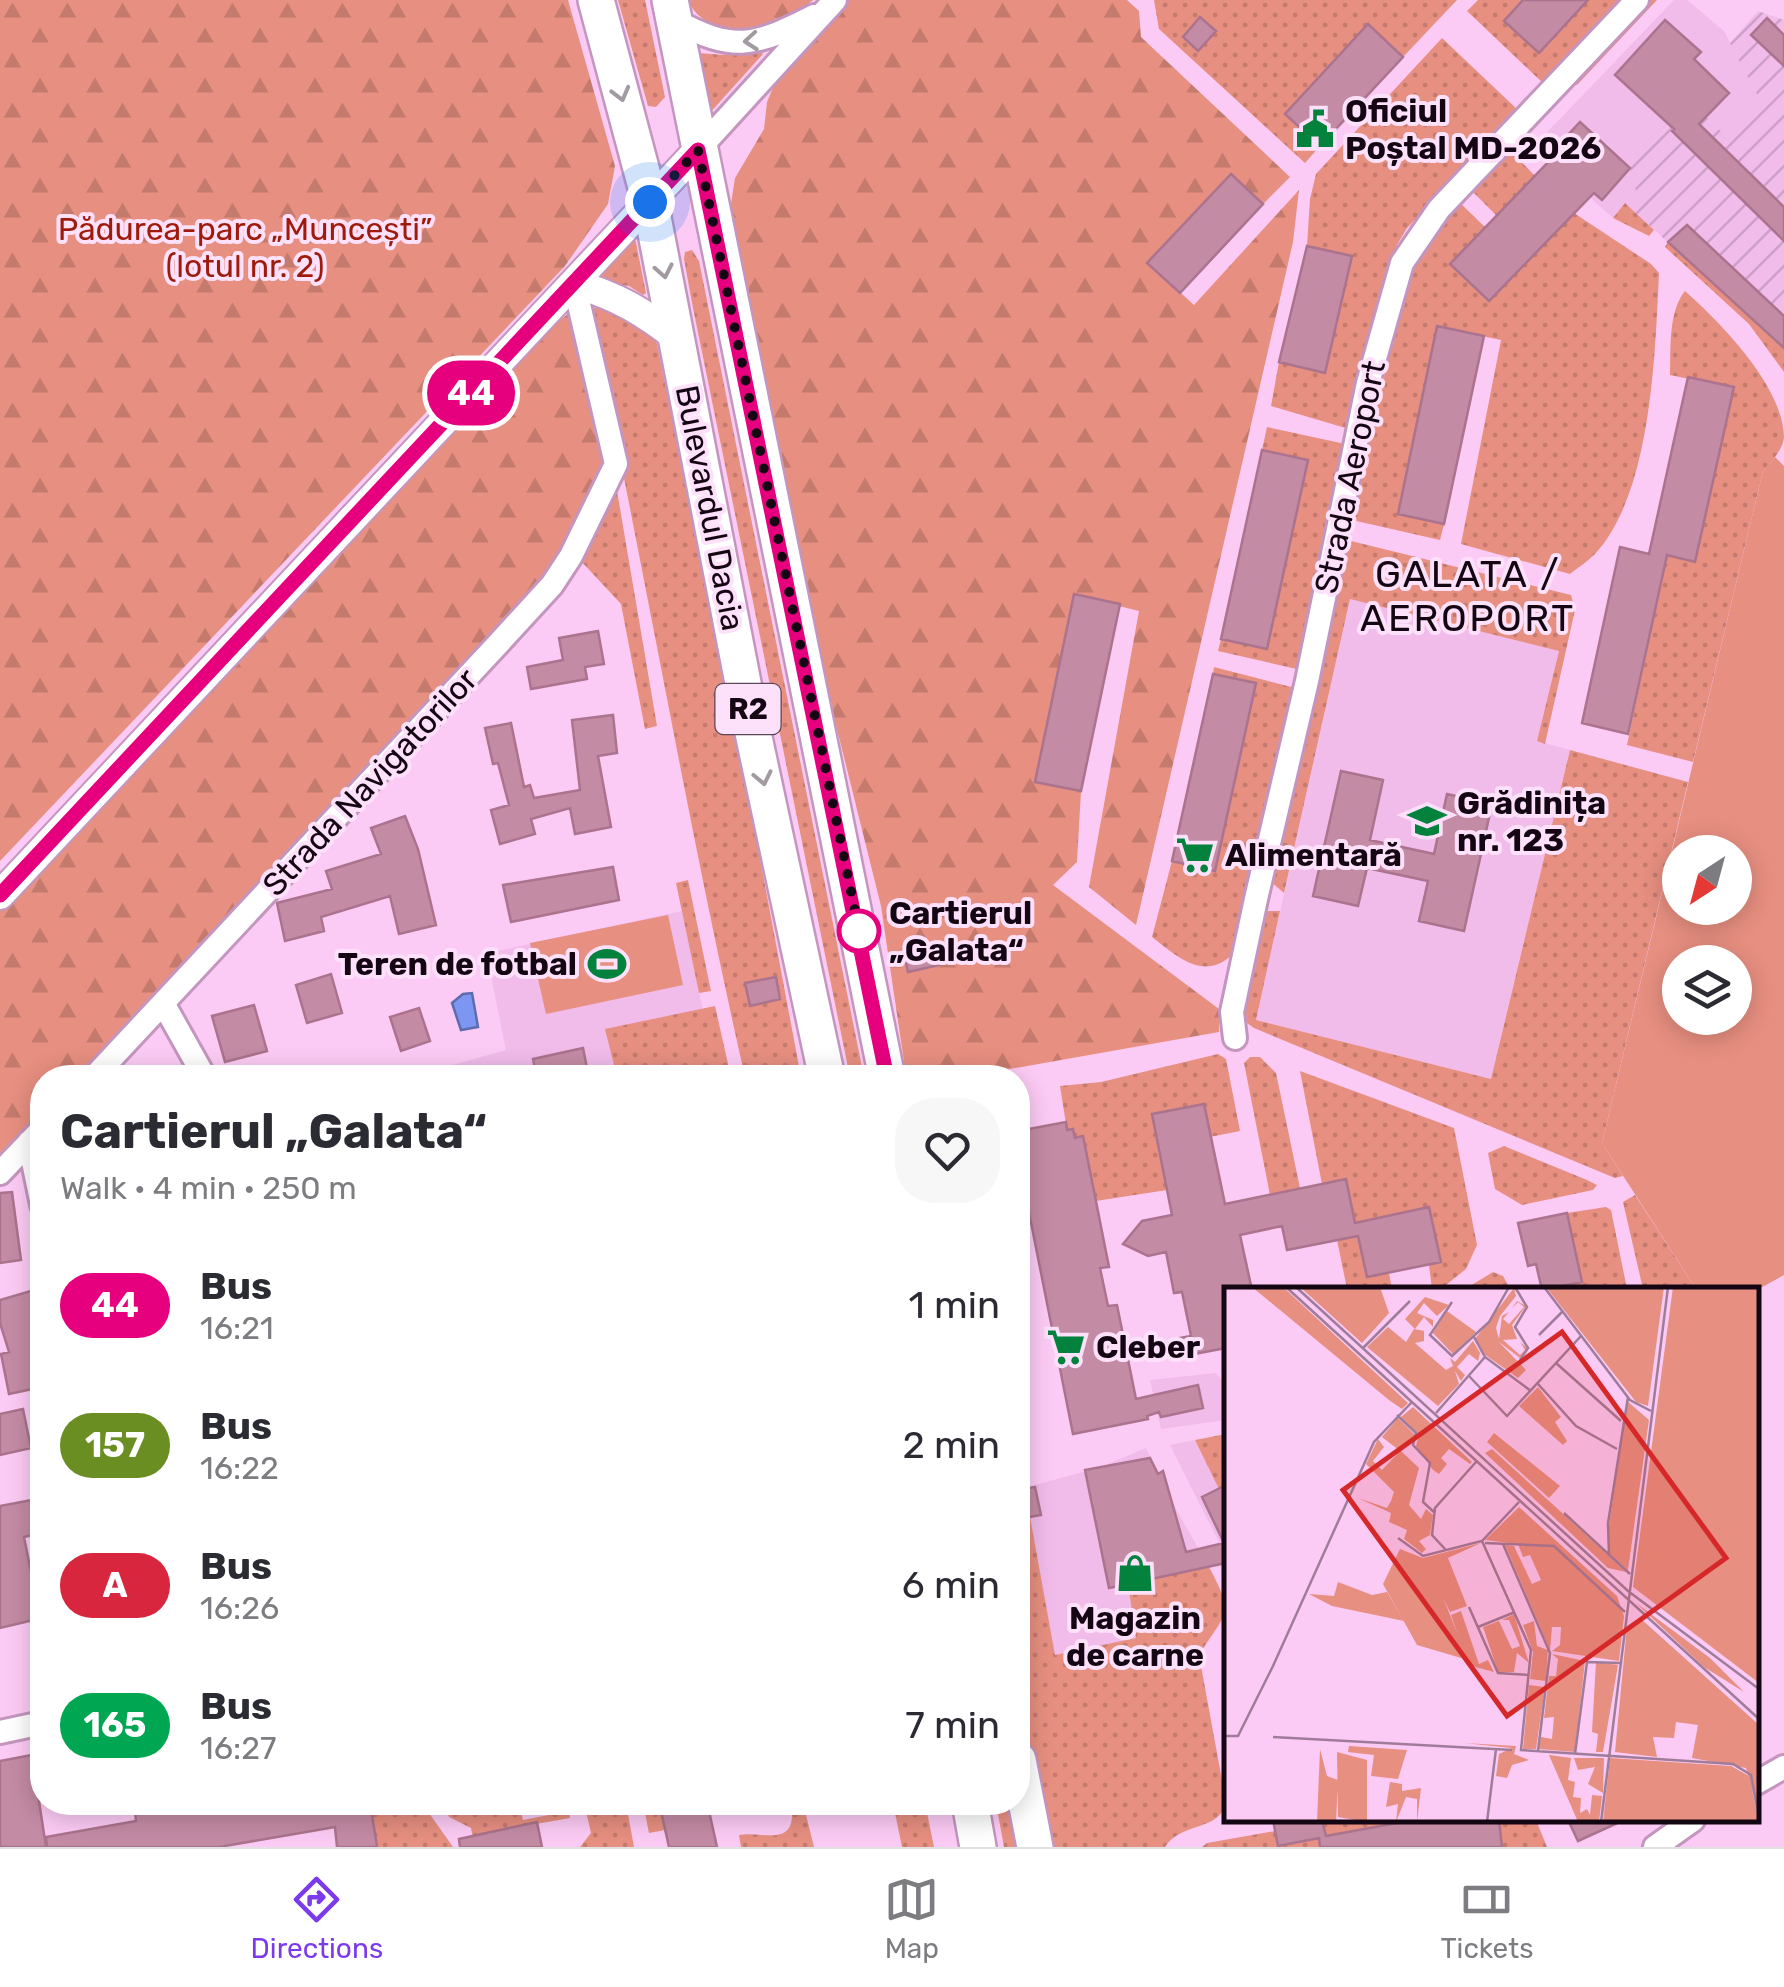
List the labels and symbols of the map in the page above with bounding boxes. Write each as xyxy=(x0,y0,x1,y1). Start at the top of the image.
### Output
one-way arrow xyxy=(742,29,758,51)
one-way arrow xyxy=(610,85,631,102)
place label: Oficiul Poștal MD-2026 xyxy=(1345,92,1601,167)
public building icon: Oficiul Poștal MD-2026 xyxy=(1294,108,1336,150)
your location xyxy=(625,177,675,227)
park label: Pădurea-parc „Muncești” (lotul nr. 2) xyxy=(58,210,432,285)
one-way arrow xyxy=(652,262,673,279)
street label: Strada Aeroport xyxy=(1307,357,1393,597)
line badge: 44 xyxy=(426,360,516,426)
street label: Bulevardul Dacia xyxy=(668,382,752,634)
district label: GALATA / AEROPORT xyxy=(1360,551,1576,641)
street label: Strada Navigatorilor xyxy=(255,660,485,904)
road number: R2 xyxy=(716,684,780,734)
one-way arrow xyxy=(752,770,773,787)
place label: Grădinița nr. 123 xyxy=(1457,784,1606,859)
school or university icon: Grădinița nr. 123 xyxy=(1406,800,1448,842)
supermarket icon: Alimentară xyxy=(1174,834,1216,876)
north arrow xyxy=(1662,835,1752,925)
place label: Alimentară xyxy=(1225,836,1402,874)
place label: Cartierul „Galata“ xyxy=(889,894,1032,969)
marker: Cartierul „Galata“ xyxy=(838,910,880,952)
sports icon: Teren de fotbal xyxy=(586,943,628,985)
place label: Teren de fotbal xyxy=(338,945,577,983)
inset map xyxy=(1224,1287,1759,1822)
supermarket icon: Cleber xyxy=(1045,1326,1087,1368)
place label: Cleber xyxy=(1096,1328,1201,1366)
shop icon: Magazin de carne xyxy=(1114,1552,1156,1594)
place label: Magazin de carne xyxy=(1066,1599,1204,1674)

